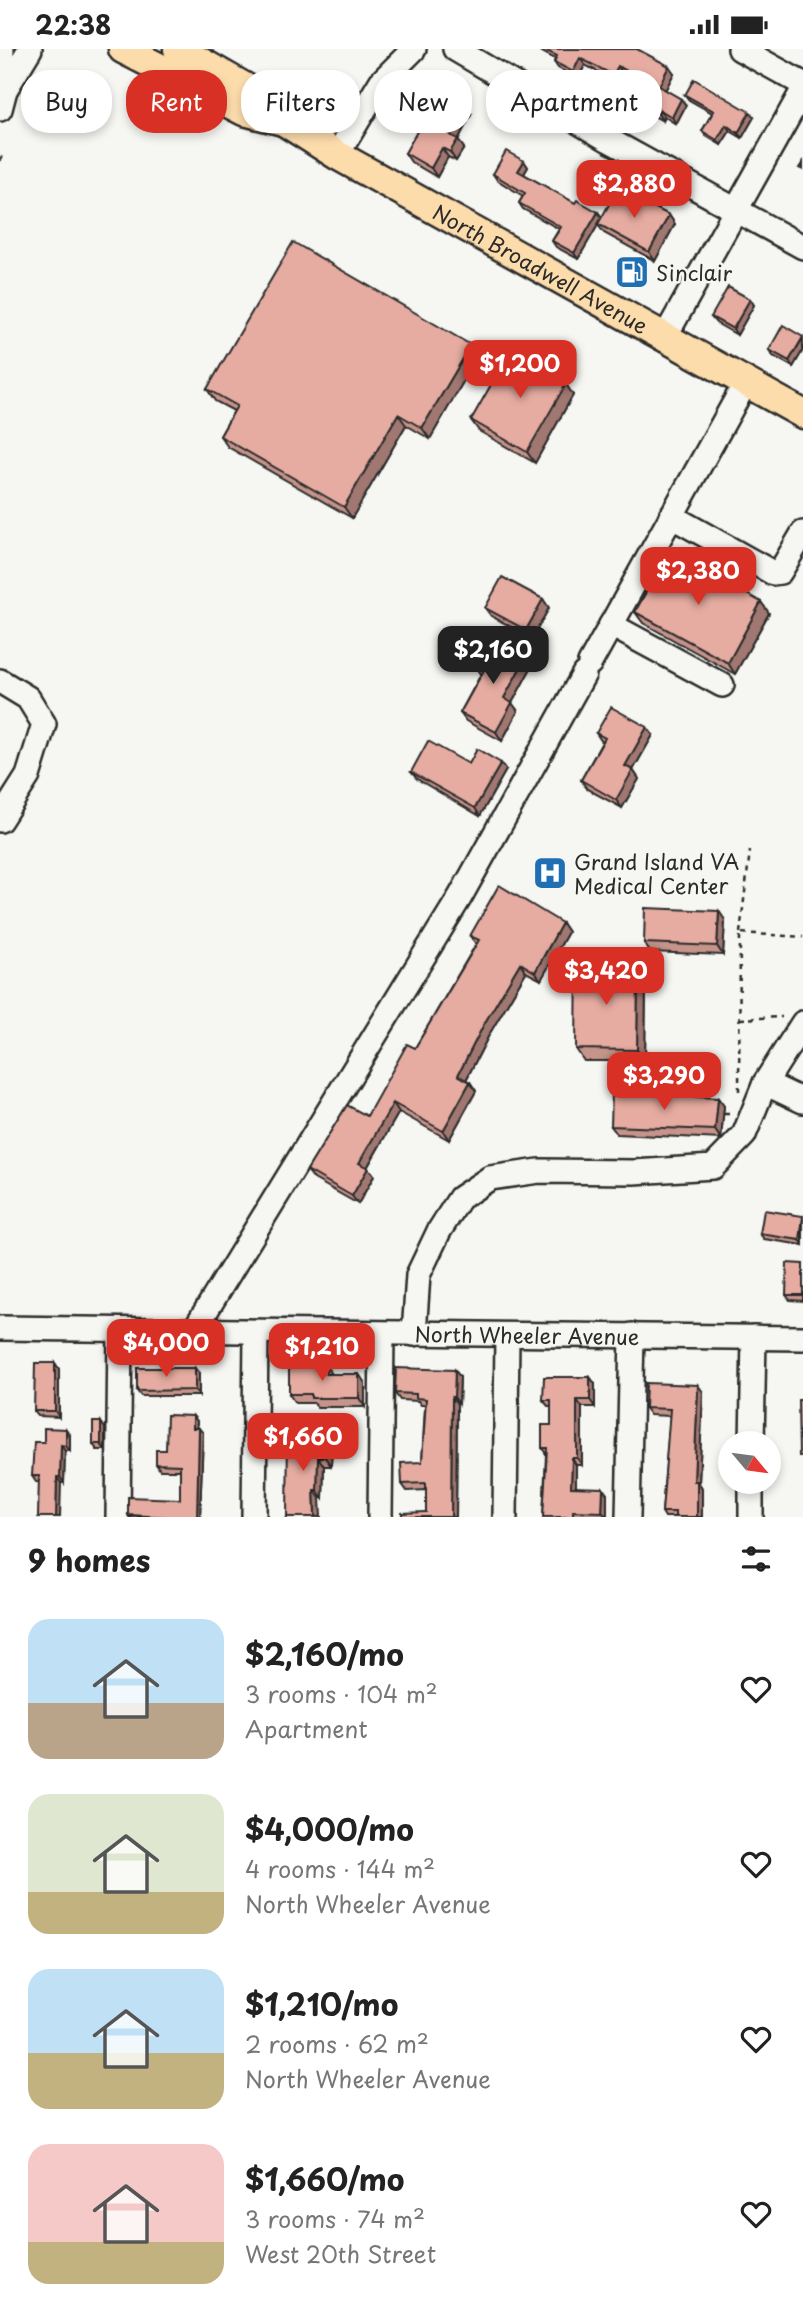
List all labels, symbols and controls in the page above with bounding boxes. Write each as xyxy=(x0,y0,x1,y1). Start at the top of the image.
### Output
text: 22:38 xyxy=(35,5,111,44)
chip: Buy xyxy=(21,70,112,133)
chip: Rent xyxy=(126,70,227,133)
chip: Filters xyxy=(241,70,360,133)
chip: New xyxy=(374,70,472,133)
chip: Apartment xyxy=(486,70,662,133)
pin: $2,880 xyxy=(577,160,691,220)
text: $2,880 xyxy=(592,165,676,200)
street label: North Broadwell Avenue xyxy=(427,195,654,341)
fuel station icon: Sinclair xyxy=(613,253,651,291)
place label: Sinclair xyxy=(656,256,733,288)
pin: $1,200 xyxy=(463,341,577,400)
text: $1,200 xyxy=(480,345,560,380)
pin: $2,380 xyxy=(641,547,755,607)
text: $2,380 xyxy=(656,552,740,587)
pin: $2,160 xyxy=(436,627,550,686)
text: $2,160 xyxy=(454,631,532,666)
place label: Grand Island VA Medical Center xyxy=(574,845,739,901)
hospital icon: Grand Island VA Medical Center xyxy=(531,854,569,892)
pin: $3,420 xyxy=(549,947,663,1007)
text: $3,420 xyxy=(564,952,648,987)
pin: $3,290 xyxy=(607,1053,721,1112)
text: $3,290 xyxy=(623,1057,705,1092)
street label: North Wheeler Avenue xyxy=(414,1317,639,1352)
pin: $4,000 xyxy=(109,1319,223,1379)
pin: $1,210 xyxy=(265,1323,379,1383)
text: $4,000 xyxy=(123,1324,209,1359)
text: $1,210 xyxy=(285,1328,359,1363)
pin: $1,660 xyxy=(246,1413,360,1473)
text: $1,660 xyxy=(263,1418,343,1453)
north arrow xyxy=(718,1431,780,1495)
map controls xyxy=(718,1431,781,1494)
text: 9 homes xyxy=(28,1537,150,1582)
icon: filters xyxy=(737,1540,775,1578)
text: $2,160/mo xyxy=(245,1631,404,1676)
icon: home xyxy=(84,1647,168,1731)
icon: heart xyxy=(737,1670,775,1708)
text: 3 rooms · 104 m² xyxy=(245,1676,438,1711)
text: Apartment xyxy=(245,1711,368,1746)
text: $4,000/mo xyxy=(245,1806,414,1851)
icon: home xyxy=(84,1822,168,1906)
icon: heart xyxy=(737,1845,775,1883)
text: 4 rooms · 144 m² xyxy=(245,1851,435,1886)
text: North Wheeler Avenue xyxy=(245,1886,491,1921)
text: $1,210/mo xyxy=(245,1981,398,2026)
icon: home xyxy=(84,1997,168,2081)
icon: heart xyxy=(737,2020,775,2058)
text: 2 rooms · 62 m² xyxy=(245,2026,429,2061)
text: North Wheeler Avenue xyxy=(245,2061,491,2096)
text: $1,660/mo xyxy=(245,2156,404,2201)
icon: home xyxy=(84,2172,168,2256)
icon: heart xyxy=(737,2195,775,2233)
text: 3 rooms · 74 m² xyxy=(245,2201,425,2236)
text: West 20th Street xyxy=(245,2236,436,2271)

